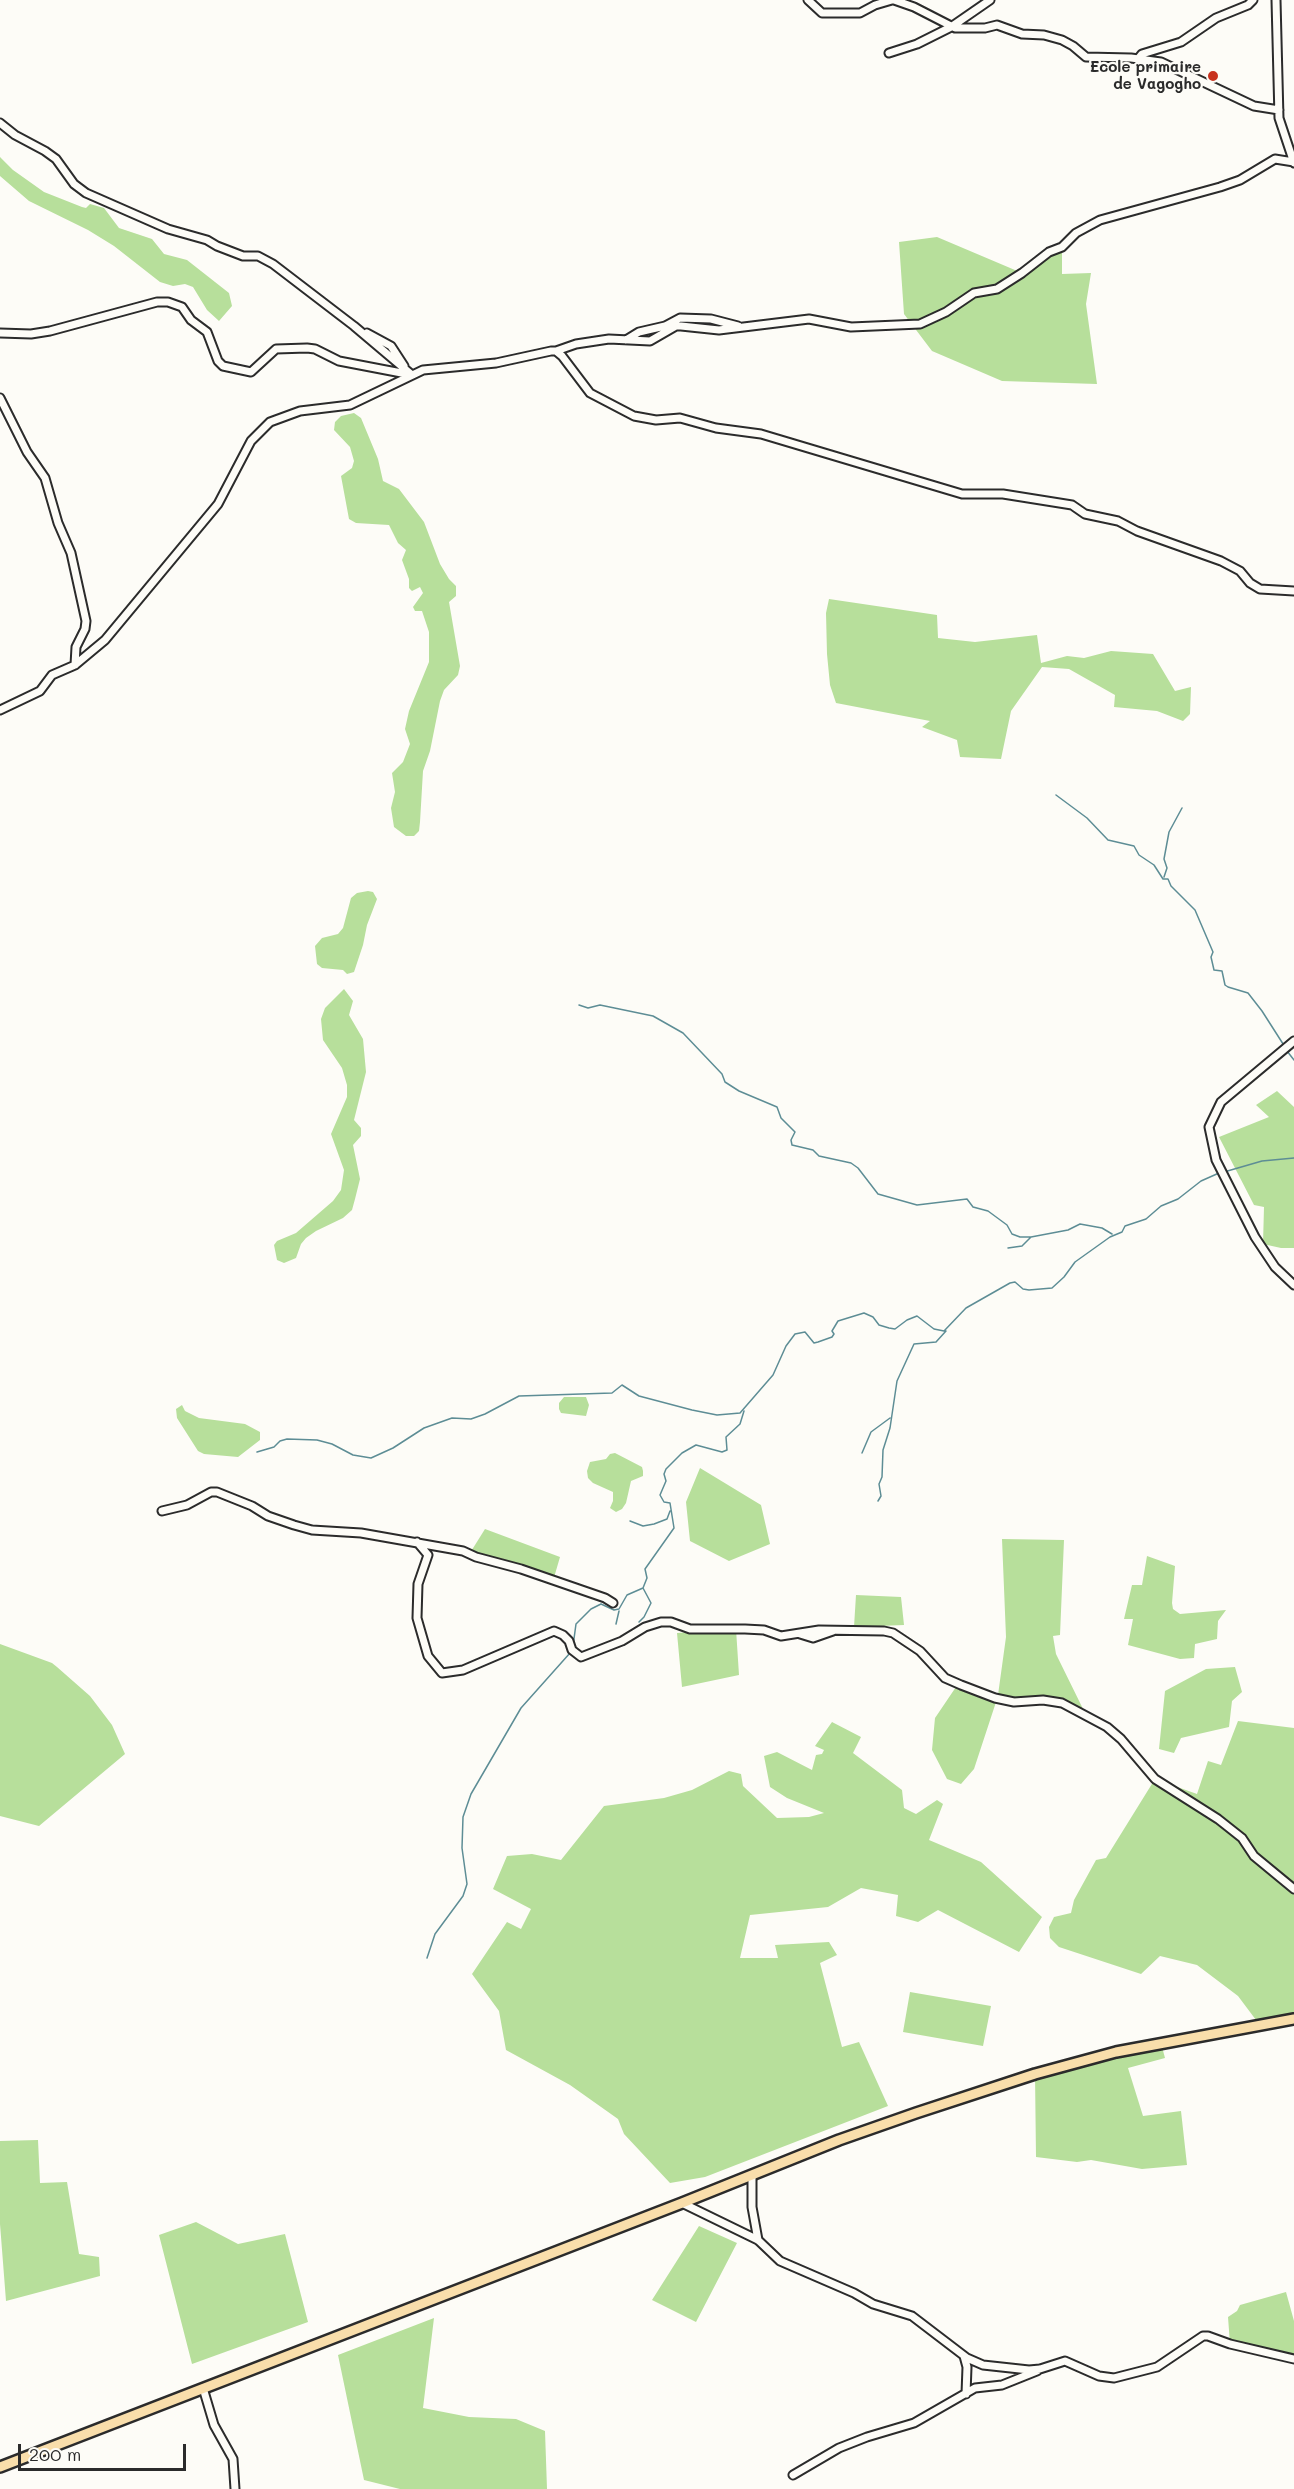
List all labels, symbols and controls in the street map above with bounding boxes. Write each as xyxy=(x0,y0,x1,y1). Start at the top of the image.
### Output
place label: Ecole primaire de Vagogho xyxy=(1090,58,1201,93)
marker: Ecole primaire de Vagogho xyxy=(1206,69,1220,83)
scale bar xyxy=(21,2432,189,2470)
text: 200 m xyxy=(29,2442,81,2466)

